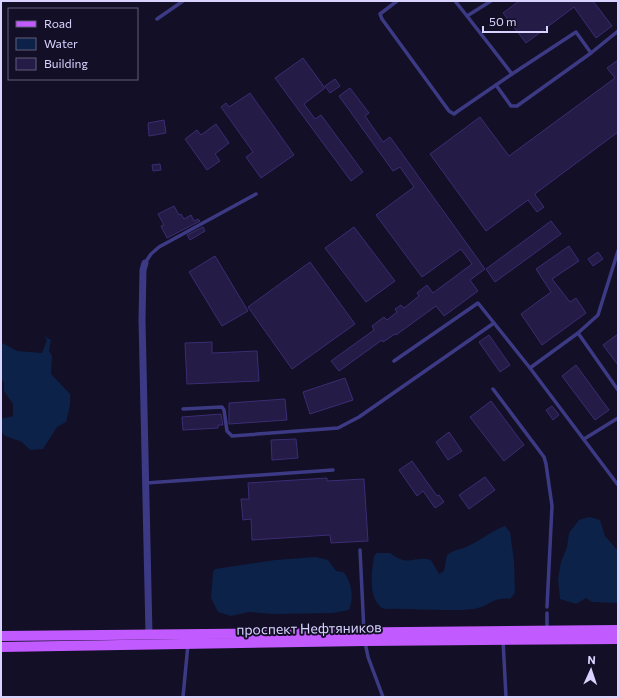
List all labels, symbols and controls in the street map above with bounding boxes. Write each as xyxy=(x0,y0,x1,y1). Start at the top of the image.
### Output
legend xyxy=(8,8,138,80)
scale bar xyxy=(483,8,547,34)
text: 50 m xyxy=(489,14,517,28)
text: Road xyxy=(44,16,72,30)
text: Water xyxy=(44,36,78,50)
text: Building xyxy=(44,56,88,70)
street label: проспект Нефтяников xyxy=(236,618,382,638)
north arrow xyxy=(571,650,611,690)
text: N xyxy=(587,653,596,666)

